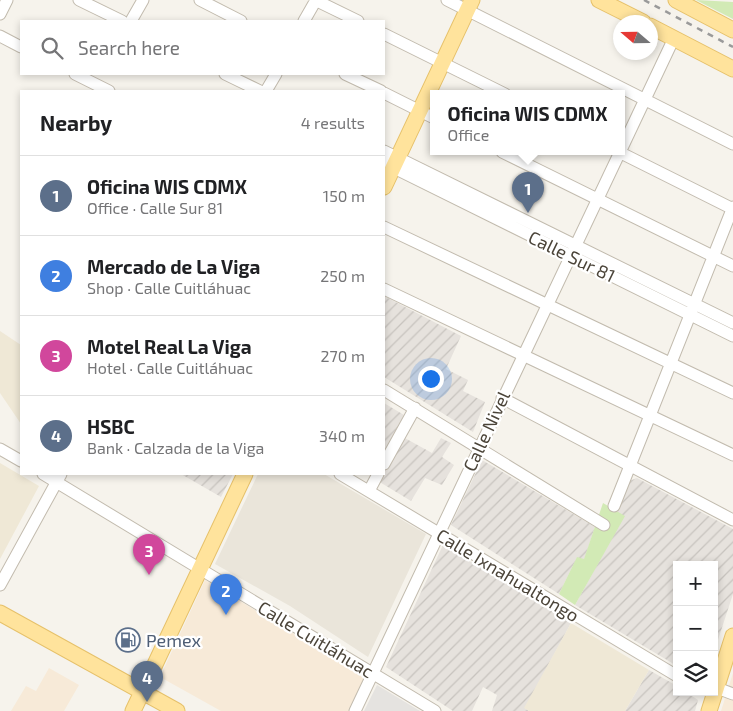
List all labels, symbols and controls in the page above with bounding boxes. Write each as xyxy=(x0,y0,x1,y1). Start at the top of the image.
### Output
north arrow xyxy=(613,15,658,60)
search box xyxy=(20,20,385,75)
icon: search xyxy=(38,34,66,62)
text: Search here xyxy=(78,36,180,59)
popup xyxy=(430,90,625,155)
text: Oficina WIS CDMX xyxy=(448,102,608,125)
text: Nearby xyxy=(40,110,112,135)
text: 4 results xyxy=(301,113,365,132)
text: Office xyxy=(448,125,489,144)
pin: 1 xyxy=(512,172,544,213)
text: Oficina WIS CDMX xyxy=(87,175,247,198)
text: 1 xyxy=(53,186,59,205)
text: 150 m xyxy=(323,186,365,205)
text: Office · Calle Sur 81 xyxy=(87,198,223,217)
street label: Calle Sur 81 xyxy=(525,226,619,286)
text: Mercado de La Viga xyxy=(87,255,260,278)
text: 2 xyxy=(51,266,61,285)
text: 250 m xyxy=(320,266,365,285)
text: Shop · Calle Cuitláhuac xyxy=(87,278,251,297)
text: Motel Real La Viga xyxy=(87,335,252,358)
text: 3 xyxy=(51,346,61,365)
text: 270 m xyxy=(321,346,365,365)
text: Hotel · Calle Cuitláhuac xyxy=(87,358,253,377)
your location xyxy=(418,366,444,392)
street label: Calle Nivel xyxy=(458,387,514,475)
text: HSBC xyxy=(87,415,135,438)
text: 4 xyxy=(51,426,61,445)
text: 340 m xyxy=(319,426,365,445)
text: Bank · Calzada de la Viga xyxy=(87,438,264,457)
street label: Calle Ixnahualtongo xyxy=(433,524,583,626)
pin: 3 xyxy=(133,534,165,575)
map controls xyxy=(673,561,718,696)
button: + xyxy=(673,561,718,606)
pin: 2 xyxy=(210,574,242,615)
street label: Calle Cuitláhuac xyxy=(254,596,378,682)
button: − xyxy=(673,606,718,651)
fuel station icon: Pemex xyxy=(115,627,141,653)
place label: Pemex xyxy=(146,629,202,651)
button: layers xyxy=(673,651,718,696)
pin: 4 xyxy=(131,661,163,702)

